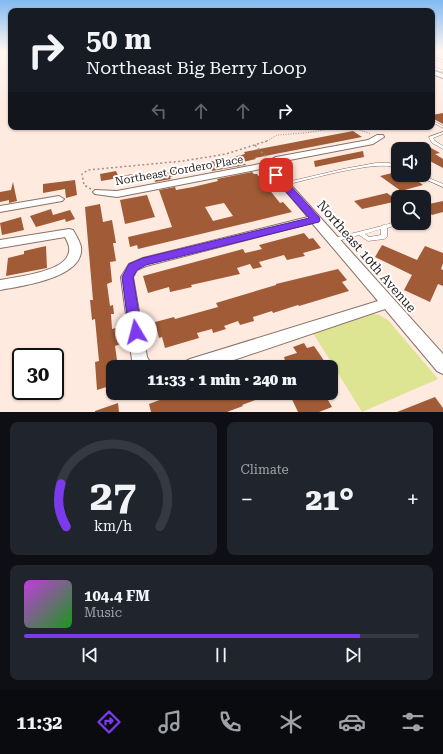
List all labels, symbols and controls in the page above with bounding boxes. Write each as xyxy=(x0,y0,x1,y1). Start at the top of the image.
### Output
text: 50 m xyxy=(86,23,151,56)
icon: right xyxy=(20,24,72,76)
text: Northeast Big Berry Loop xyxy=(86,57,307,78)
icon: left xyxy=(148,100,170,122)
icon: ahead xyxy=(190,100,212,122)
icon: ahead xyxy=(232,100,254,122)
icon: right xyxy=(274,100,296,122)
map controls xyxy=(391,142,431,230)
button: sound xyxy=(391,142,431,182)
street label: Northeast Cordero Place xyxy=(114,153,244,188)
pin xyxy=(259,158,293,192)
icon: arrive xyxy=(265,164,287,186)
button: search xyxy=(391,190,431,230)
street label: Northeast 10th Avenue xyxy=(314,197,419,315)
position arrow xyxy=(115,311,157,353)
speed limit sign: 30 xyxy=(12,348,64,400)
text: 11:33 · 1 min · 240 m xyxy=(147,371,297,389)
text: Climate xyxy=(241,462,289,477)
text: 27 xyxy=(90,470,137,519)
text: 21° xyxy=(305,482,354,517)
text: − xyxy=(241,487,253,512)
text: + xyxy=(407,487,419,512)
text: km/h xyxy=(94,517,132,533)
text: 104.4 FM xyxy=(84,587,150,605)
text: Music xyxy=(84,605,122,620)
icon: previous xyxy=(79,644,101,666)
icon: pause xyxy=(210,644,232,666)
icon: next xyxy=(342,644,364,666)
icon: directions xyxy=(95,708,123,736)
icon: music xyxy=(156,708,184,736)
icon: phone xyxy=(216,708,244,736)
icon: climate xyxy=(277,708,305,736)
icon: car xyxy=(338,708,366,736)
icon: filters xyxy=(399,708,427,736)
text: 11:32 xyxy=(16,712,62,733)

